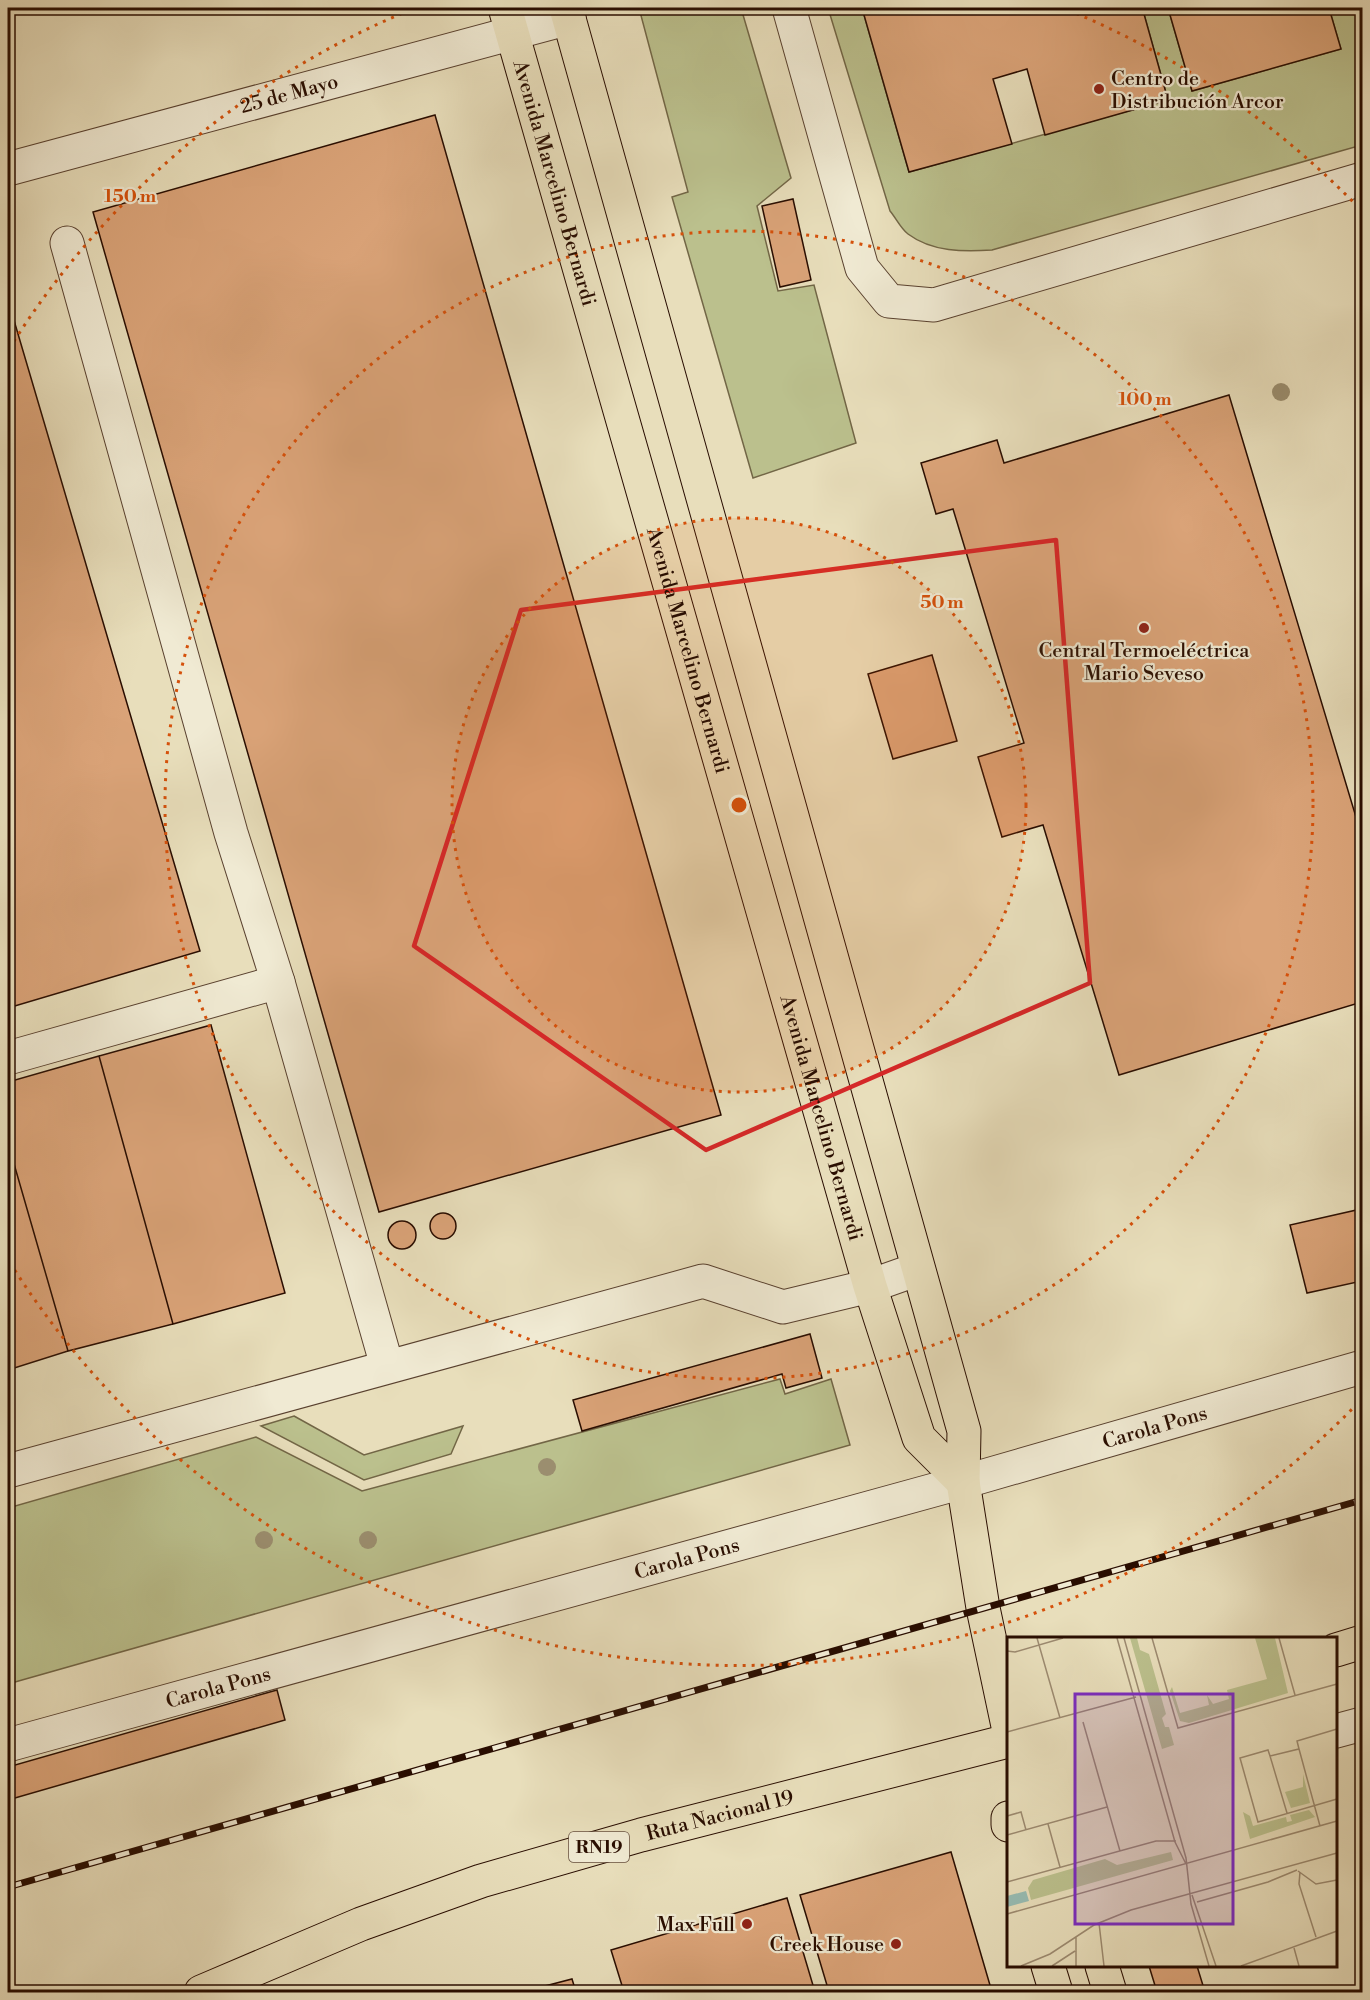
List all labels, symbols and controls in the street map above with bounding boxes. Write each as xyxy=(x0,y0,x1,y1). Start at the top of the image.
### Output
street label: Avenida Marcelino Bernardi xyxy=(506,57,601,310)
place label: Centro de Distribución Arcor xyxy=(1111,67,1284,115)
street label: 25 de Mayo xyxy=(238,70,341,120)
marker: Centro de Distribución Arcor xyxy=(1092,82,1106,96)
text: 150 m xyxy=(104,185,157,208)
text: 100 m xyxy=(1118,388,1172,411)
street label: Avenida Marcelino Bernardi xyxy=(640,524,734,777)
text: 50 m xyxy=(920,591,964,614)
marker: Central Termoeléctrica Mario Seveso xyxy=(1137,621,1151,635)
place label: Central Termoeléctrica Mario Seveso xyxy=(1039,639,1250,687)
centre of rings xyxy=(729,795,749,815)
street label: Avenida Marcelino Bernardi xyxy=(773,991,868,1244)
street label: Carola Pons xyxy=(1100,1401,1210,1455)
street label: Carola Pons xyxy=(632,1533,742,1586)
inset map xyxy=(1007,1637,1337,1967)
street label: Carola Pons xyxy=(163,1662,274,1715)
street label: Ruta Nacional 19 xyxy=(643,1785,797,1847)
road number: RN19 xyxy=(569,1832,629,1862)
place label: Max Full xyxy=(657,1913,735,1938)
marker: Max Full xyxy=(740,1917,754,1931)
place label: Creek House xyxy=(770,1933,884,1958)
marker: Creek House xyxy=(889,1937,903,1951)

